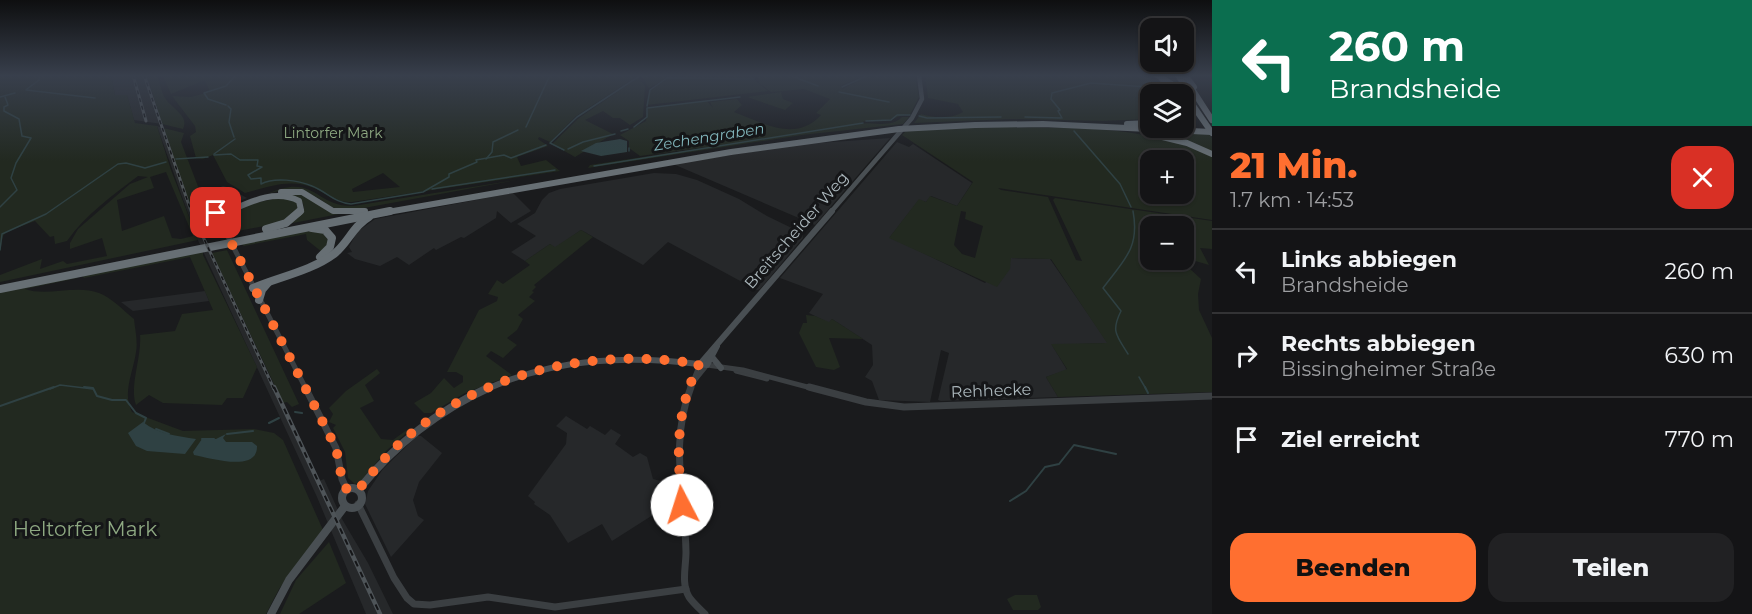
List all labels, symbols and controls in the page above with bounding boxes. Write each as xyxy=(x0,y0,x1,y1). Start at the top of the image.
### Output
map controls xyxy=(1140,18,1194,270)
button: sound xyxy=(1140,18,1194,72)
text: 260 m xyxy=(1329,20,1465,72)
icon: left xyxy=(1230,24,1308,102)
text: Brandsheide xyxy=(1329,72,1501,105)
button: layers xyxy=(1140,84,1194,138)
water label: Zechengraben xyxy=(651,118,766,155)
park label: Lintorfer Mark xyxy=(283,124,383,142)
text: 21 Min. xyxy=(1230,143,1357,187)
button: close xyxy=(1671,146,1734,209)
button: + xyxy=(1140,150,1194,204)
street label: Breitscheider Weg xyxy=(740,168,852,293)
pin xyxy=(190,187,241,238)
text: 1.7 km · 14:53 xyxy=(1230,188,1354,212)
icon: arrive xyxy=(199,196,232,229)
button: − xyxy=(1140,216,1194,270)
text: Links abbiegen xyxy=(1281,246,1457,273)
icon: left xyxy=(1230,255,1263,288)
text: 260 m xyxy=(1664,258,1734,285)
text: Brandsheide xyxy=(1281,273,1409,297)
text: Rechts abbiegen xyxy=(1281,330,1476,357)
icon: right xyxy=(1230,339,1263,372)
text: 630 m xyxy=(1665,342,1734,369)
text: Bissingheimer Straße xyxy=(1281,357,1496,381)
street label: Rehhecke xyxy=(951,380,1031,401)
icon: arrive xyxy=(1230,423,1263,456)
text: Ziel erreicht xyxy=(1281,426,1420,453)
text: 770 m xyxy=(1665,426,1734,453)
position arrow xyxy=(650,473,714,537)
park label: Heltorfer Mark xyxy=(13,517,157,541)
button: Beenden xyxy=(1230,533,1476,602)
button: Teilen xyxy=(1488,533,1734,602)

